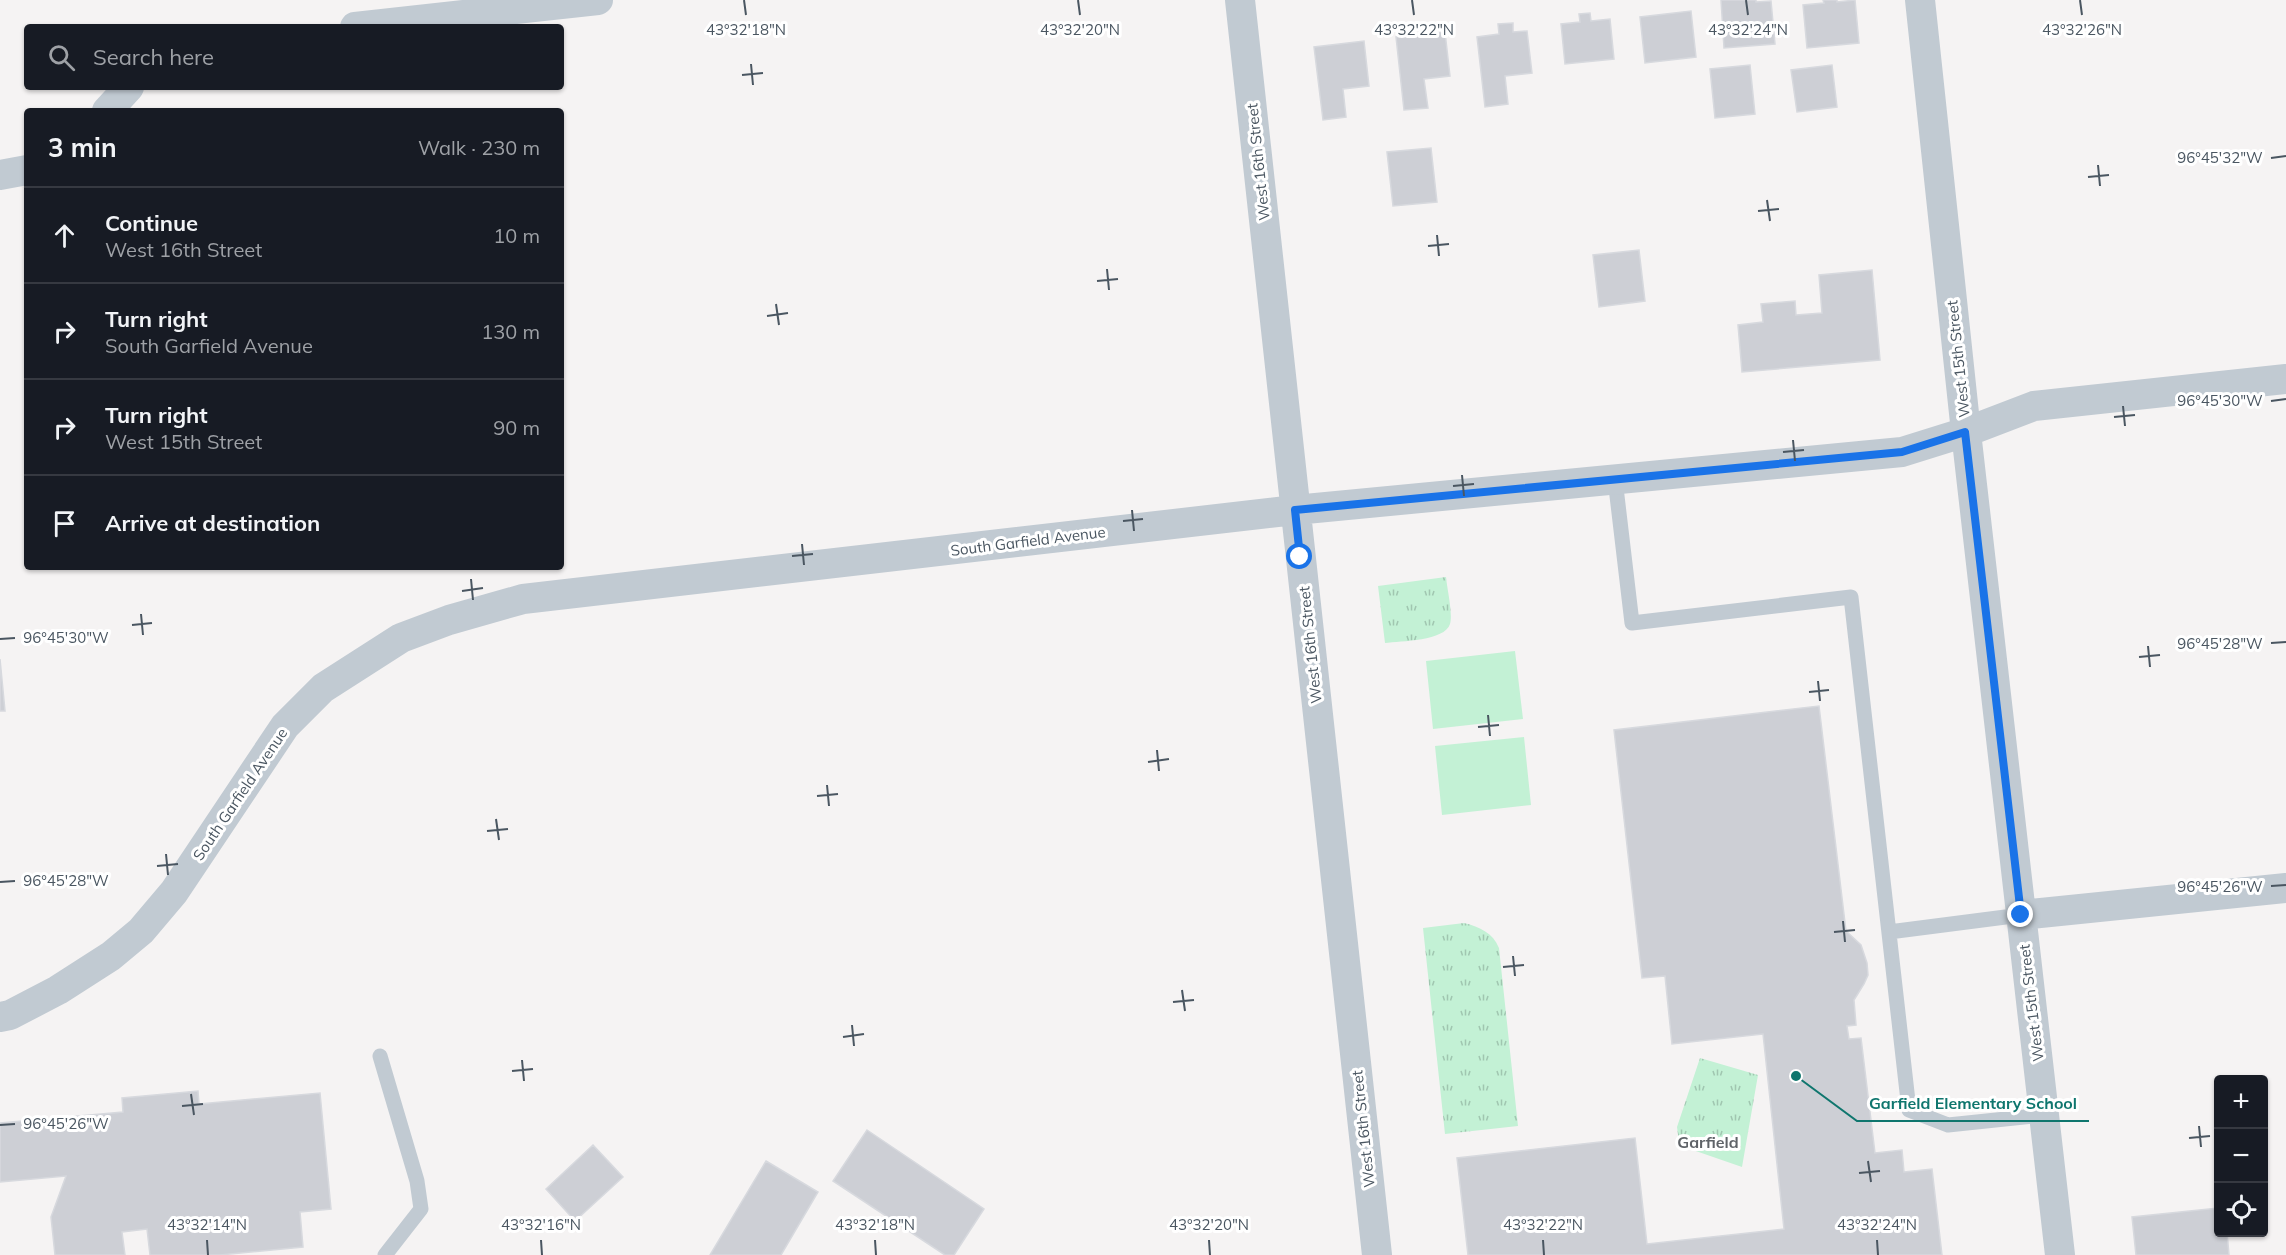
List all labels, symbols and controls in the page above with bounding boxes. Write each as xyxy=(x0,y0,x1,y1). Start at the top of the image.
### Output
text: 43°32'18"N xyxy=(706,20,786,39)
text: 43°32'20"N xyxy=(1040,20,1120,39)
text: 43°32'22"N xyxy=(1374,20,1454,39)
text: 43°32'24"N xyxy=(1708,20,1788,39)
text: 43°32'26"N xyxy=(2042,20,2122,39)
search box xyxy=(24,24,564,90)
icon: search xyxy=(45,41,78,74)
text: Search here xyxy=(93,43,214,71)
street label: West 16th Street xyxy=(1242,102,1274,222)
text: 3 min xyxy=(48,131,117,164)
text: Walk · 230 m xyxy=(418,135,540,160)
text: 96°45'32"W xyxy=(2177,148,2263,167)
text: Continue xyxy=(105,209,198,237)
icon: ahead xyxy=(48,219,81,252)
text: 10 m xyxy=(493,223,540,248)
text: West 16th Street xyxy=(105,237,262,262)
street label: West 15th Street xyxy=(1942,299,1974,419)
text: Turn right xyxy=(105,305,208,333)
icon: right xyxy=(48,315,81,348)
text: 130 m xyxy=(481,319,540,344)
text: South Garfield Avenue xyxy=(105,333,313,358)
text: 96°45'30"W xyxy=(2177,391,2263,410)
text: Turn right xyxy=(105,401,208,429)
icon: right xyxy=(48,411,81,444)
text: 90 m xyxy=(493,415,540,440)
text: West 15th Street xyxy=(105,429,262,454)
icon: arrive xyxy=(48,507,81,540)
text: Arrive at destination xyxy=(105,509,320,537)
street label: South Garfield Avenue xyxy=(950,522,1106,560)
route start xyxy=(1286,543,1312,569)
street label: West 16th Street xyxy=(1294,585,1326,705)
text: 96°45'30"W xyxy=(23,628,109,647)
text: 96°45'28"W xyxy=(2177,634,2263,653)
street label: South Garfield Avenue xyxy=(189,724,291,864)
text: 96°45'28"W xyxy=(23,871,109,890)
text: 96°45'26"W xyxy=(2177,877,2263,896)
route end xyxy=(2007,901,2033,927)
street label: West 15th Street xyxy=(2014,943,2048,1063)
street label: West 16th Street xyxy=(1347,1069,1379,1189)
map controls xyxy=(2214,1075,2268,1237)
button: + xyxy=(2214,1075,2268,1129)
callout: Garfield Elementary School xyxy=(1857,1087,2089,1121)
text: Garfield Elementary School xyxy=(1869,1093,2077,1113)
text: 96°45'26"W xyxy=(23,1114,109,1133)
button: − xyxy=(2214,1129,2268,1183)
district label: Garfield xyxy=(1677,1132,1739,1152)
button: locate xyxy=(2214,1183,2268,1237)
text: 43°32'14"N xyxy=(167,1215,247,1234)
text: 43°32'16"N xyxy=(501,1215,581,1234)
text: 43°32'18"N xyxy=(835,1215,915,1234)
text: 43°32'20"N xyxy=(1169,1215,1249,1234)
text: 43°32'22"N xyxy=(1503,1215,1583,1234)
text: 43°32'24"N xyxy=(1837,1215,1917,1234)

